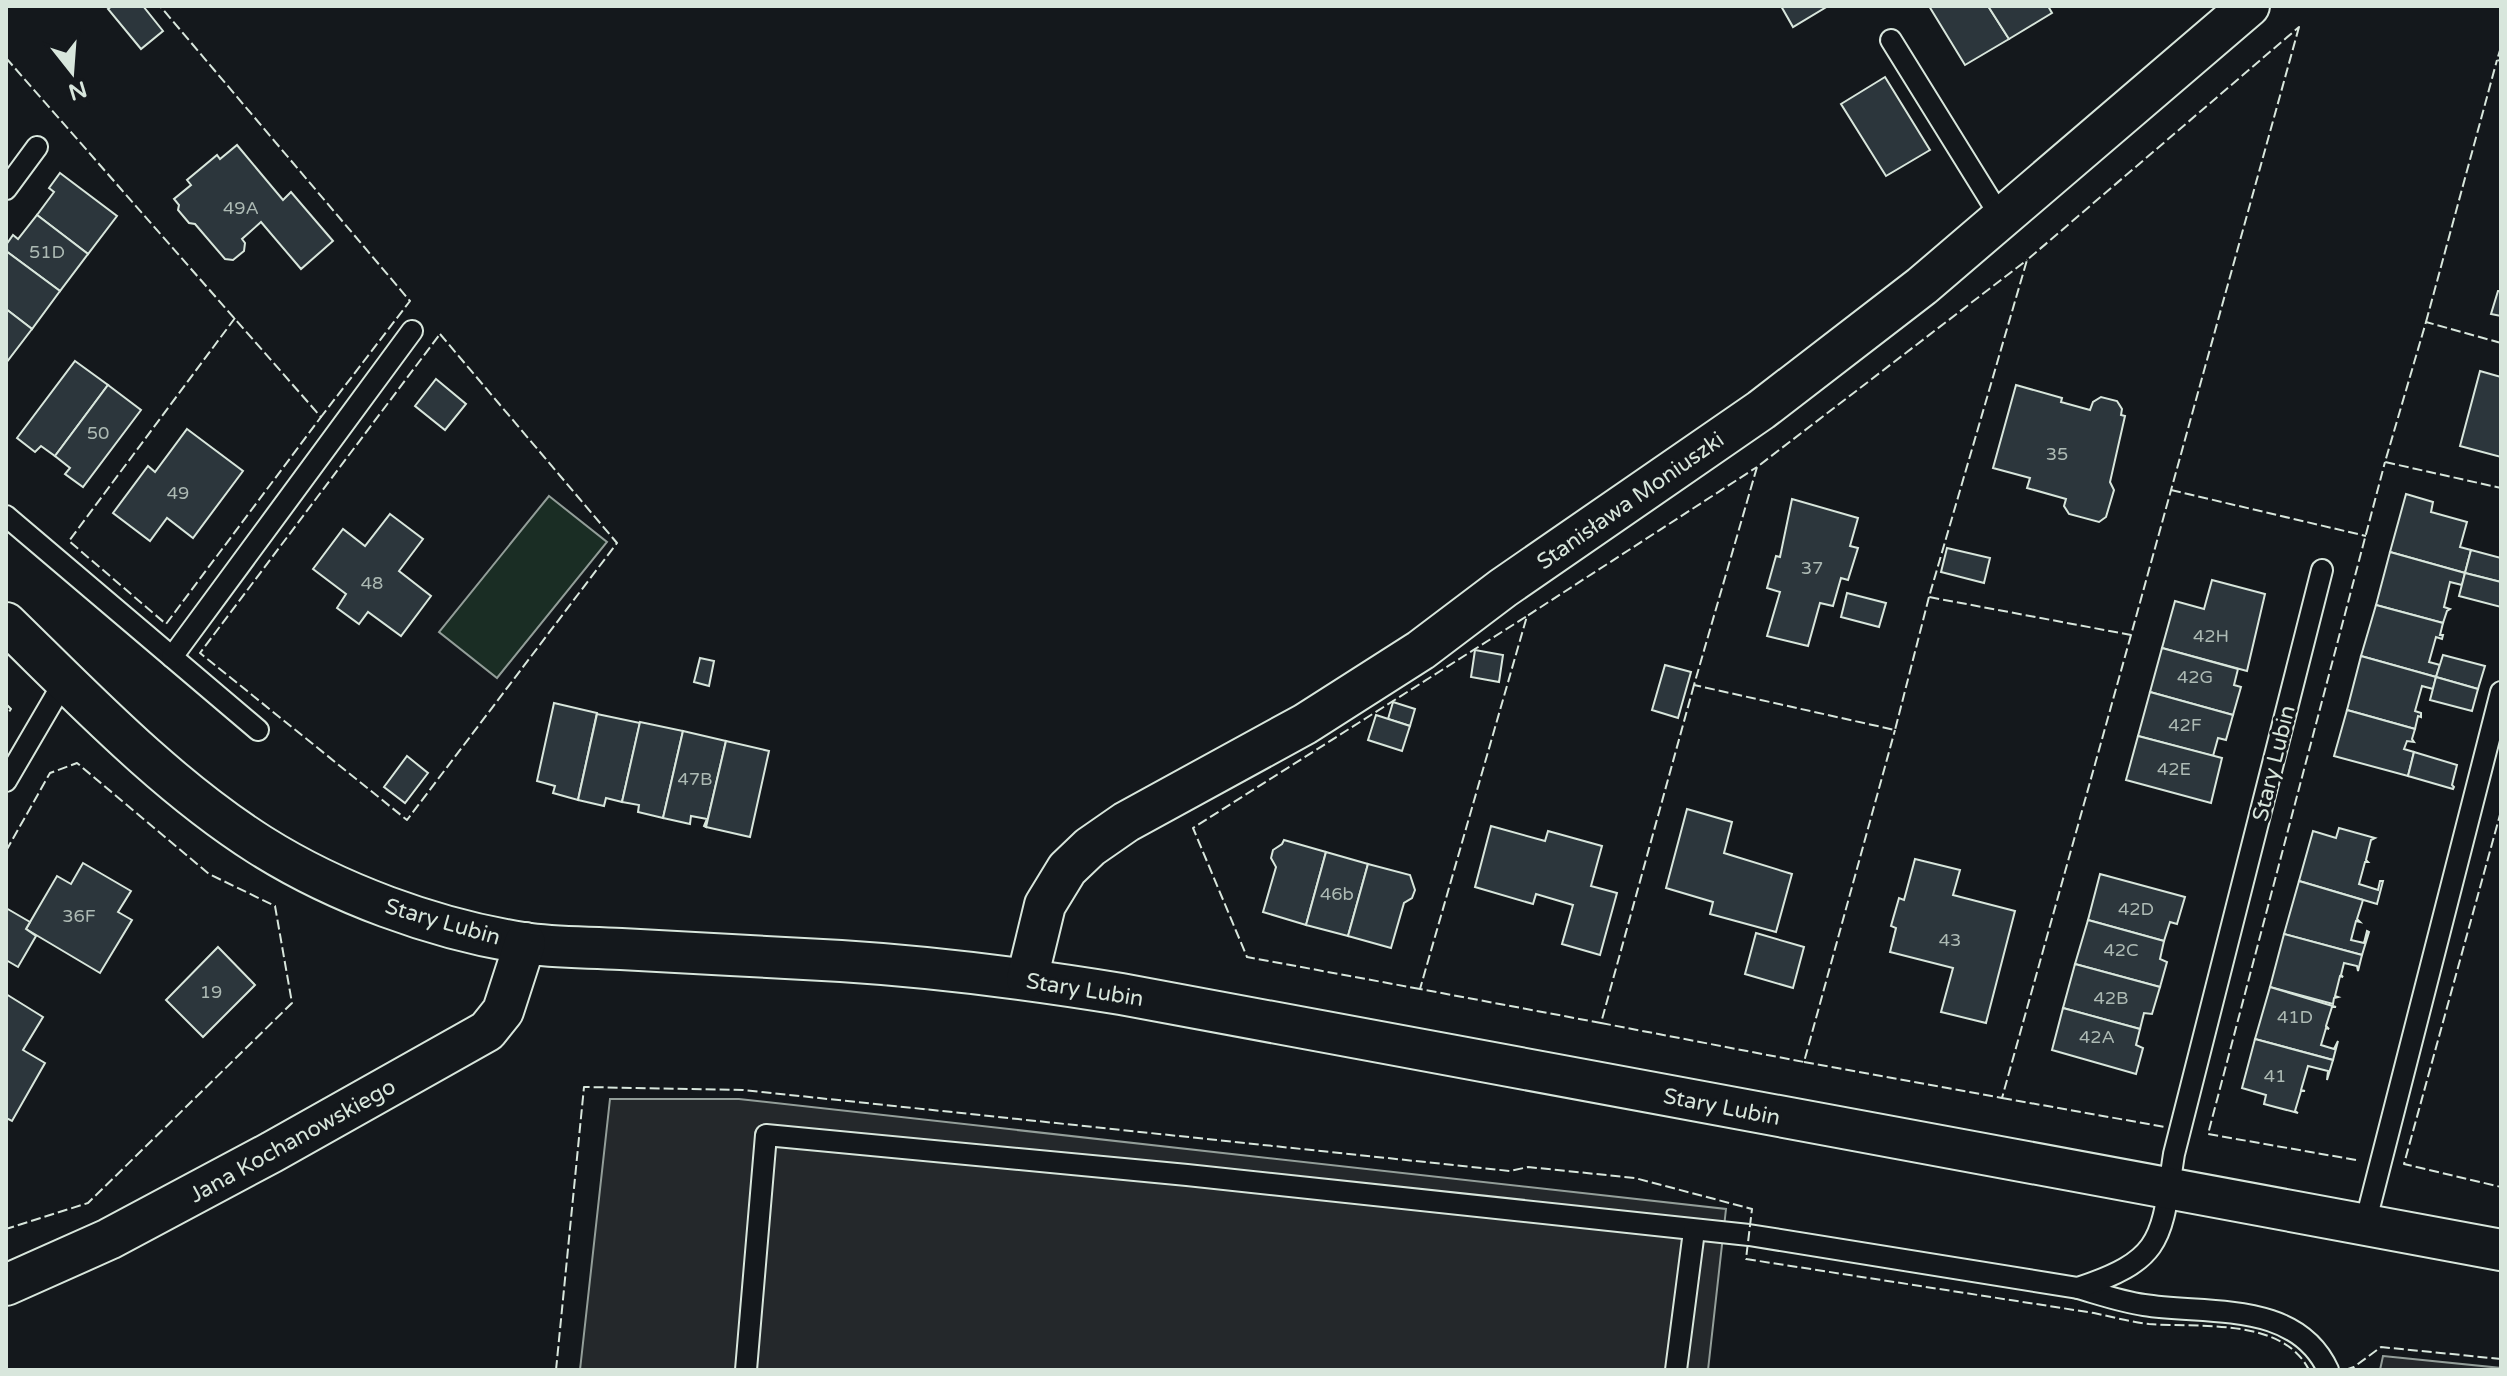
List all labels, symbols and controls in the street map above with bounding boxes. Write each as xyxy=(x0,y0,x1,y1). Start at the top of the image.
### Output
north arrow xyxy=(32,32,112,112)
text: N xyxy=(65,75,90,105)
house number: 49A xyxy=(223,197,259,219)
house number: 51D xyxy=(29,241,65,263)
house number: 50 xyxy=(87,422,109,444)
street label: Stanisława Moniuszki xyxy=(1532,426,1729,575)
house number: 35 xyxy=(2046,443,2068,465)
house number: 49 xyxy=(167,482,189,504)
house number: 37 xyxy=(1801,557,1823,579)
house number: 48 xyxy=(361,572,383,594)
house number: 42H xyxy=(2193,625,2229,647)
house number: 42G xyxy=(2177,666,2213,688)
street label: Stary Lubin xyxy=(2247,703,2301,824)
house number: 42F xyxy=(2168,714,2202,736)
house number: 42E xyxy=(2157,758,2191,780)
house number: 47B xyxy=(677,768,713,790)
house number: 46b xyxy=(1320,883,1354,905)
street label: Stary Lubin xyxy=(382,893,503,951)
house number: 42D xyxy=(2118,898,2154,920)
house number: 36F xyxy=(62,905,96,927)
house number: 43 xyxy=(1939,929,1961,951)
house number: 42C xyxy=(2103,939,2139,961)
street label: Stary Lubin xyxy=(1024,968,1145,1012)
house number: 19 xyxy=(200,981,222,1003)
house number: 42B xyxy=(2093,987,2129,1009)
house number: 41D xyxy=(2277,1006,2313,1028)
house number: 42A xyxy=(2079,1026,2115,1048)
house number: 41 xyxy=(2264,1065,2286,1087)
street label: Jana Kochanowskiego xyxy=(185,1073,400,1208)
street label: Stary Lubin xyxy=(1661,1083,1783,1131)

